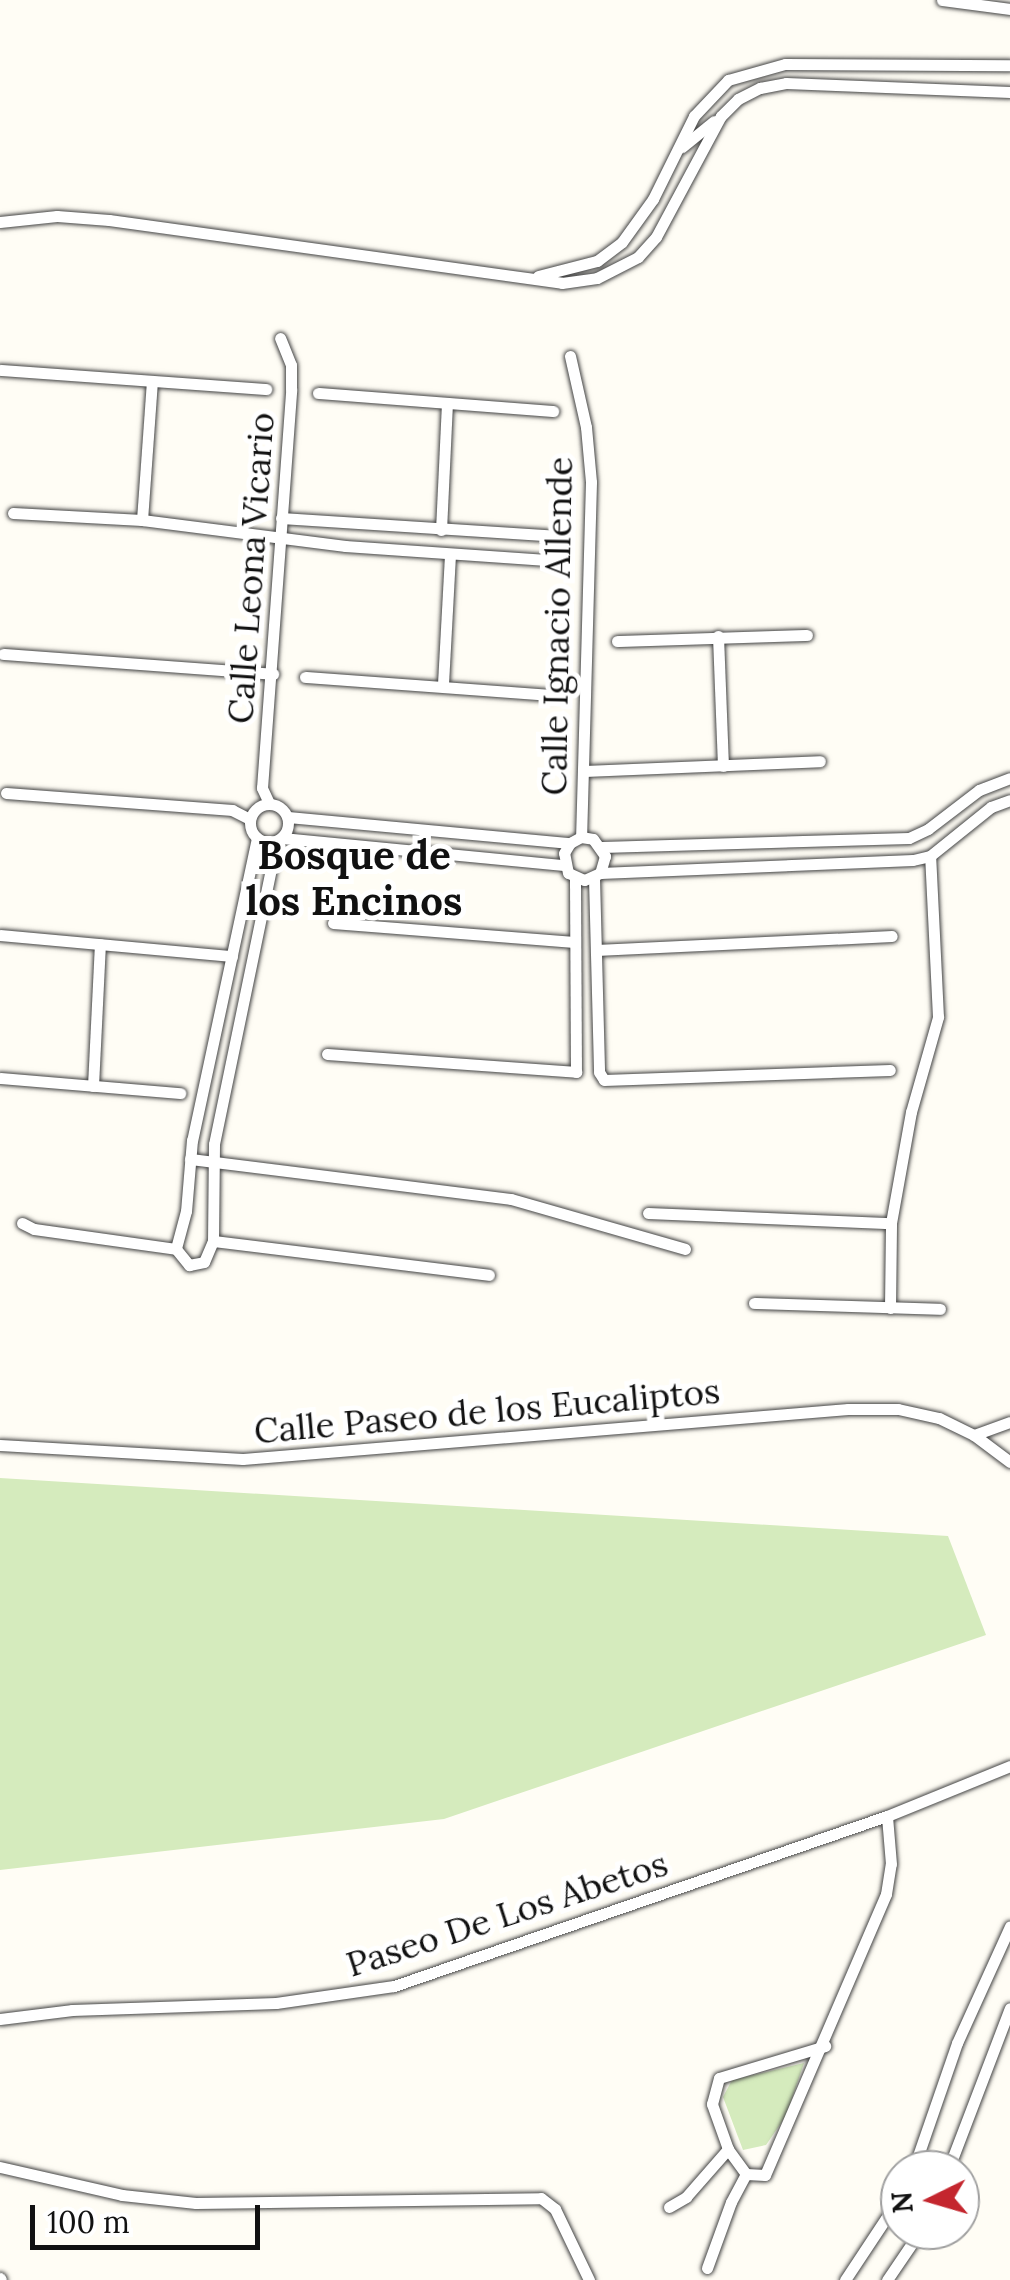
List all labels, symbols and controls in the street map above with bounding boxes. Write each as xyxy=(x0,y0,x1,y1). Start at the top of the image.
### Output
street label: Calle Leona Vicario xyxy=(219,411,283,725)
street label: Calle Ignacio Allende xyxy=(533,456,581,796)
district label: Bosque de los Encinos xyxy=(246,831,462,925)
street label: Calle Paseo de los Eucaliptos xyxy=(252,1370,722,1452)
street label: Paseo De Los Abetos xyxy=(341,1842,673,1986)
north arrow xyxy=(880,2150,980,2250)
scale bar xyxy=(35,2185,265,2247)
text: N xyxy=(883,2190,921,2215)
text: 100 m xyxy=(47,2203,130,2241)

